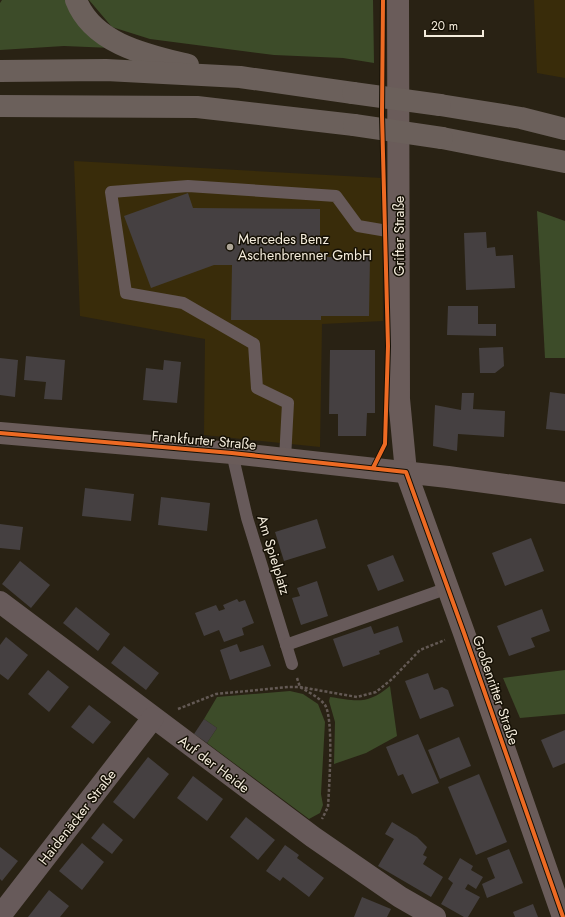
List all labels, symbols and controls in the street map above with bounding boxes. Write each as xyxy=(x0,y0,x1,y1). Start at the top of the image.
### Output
scale bar xyxy=(425,12,483,38)
text: 20 m xyxy=(431,17,458,35)
street label: Grifter Straße xyxy=(389,196,409,276)
place label: Mercedes Benz Aschenbrenner GmbH xyxy=(238,229,372,265)
marker: Mercedes Benz Aschenbrenner GmbH xyxy=(225,242,235,252)
street label: Frankfurter Straße xyxy=(151,425,257,455)
street label: Am Spielplatz xyxy=(252,513,296,598)
street label: Großenritter Straße xyxy=(468,633,524,747)
street label: Auf der Heide xyxy=(174,731,254,797)
street label: Haidenäcker Straße xyxy=(33,765,121,869)

